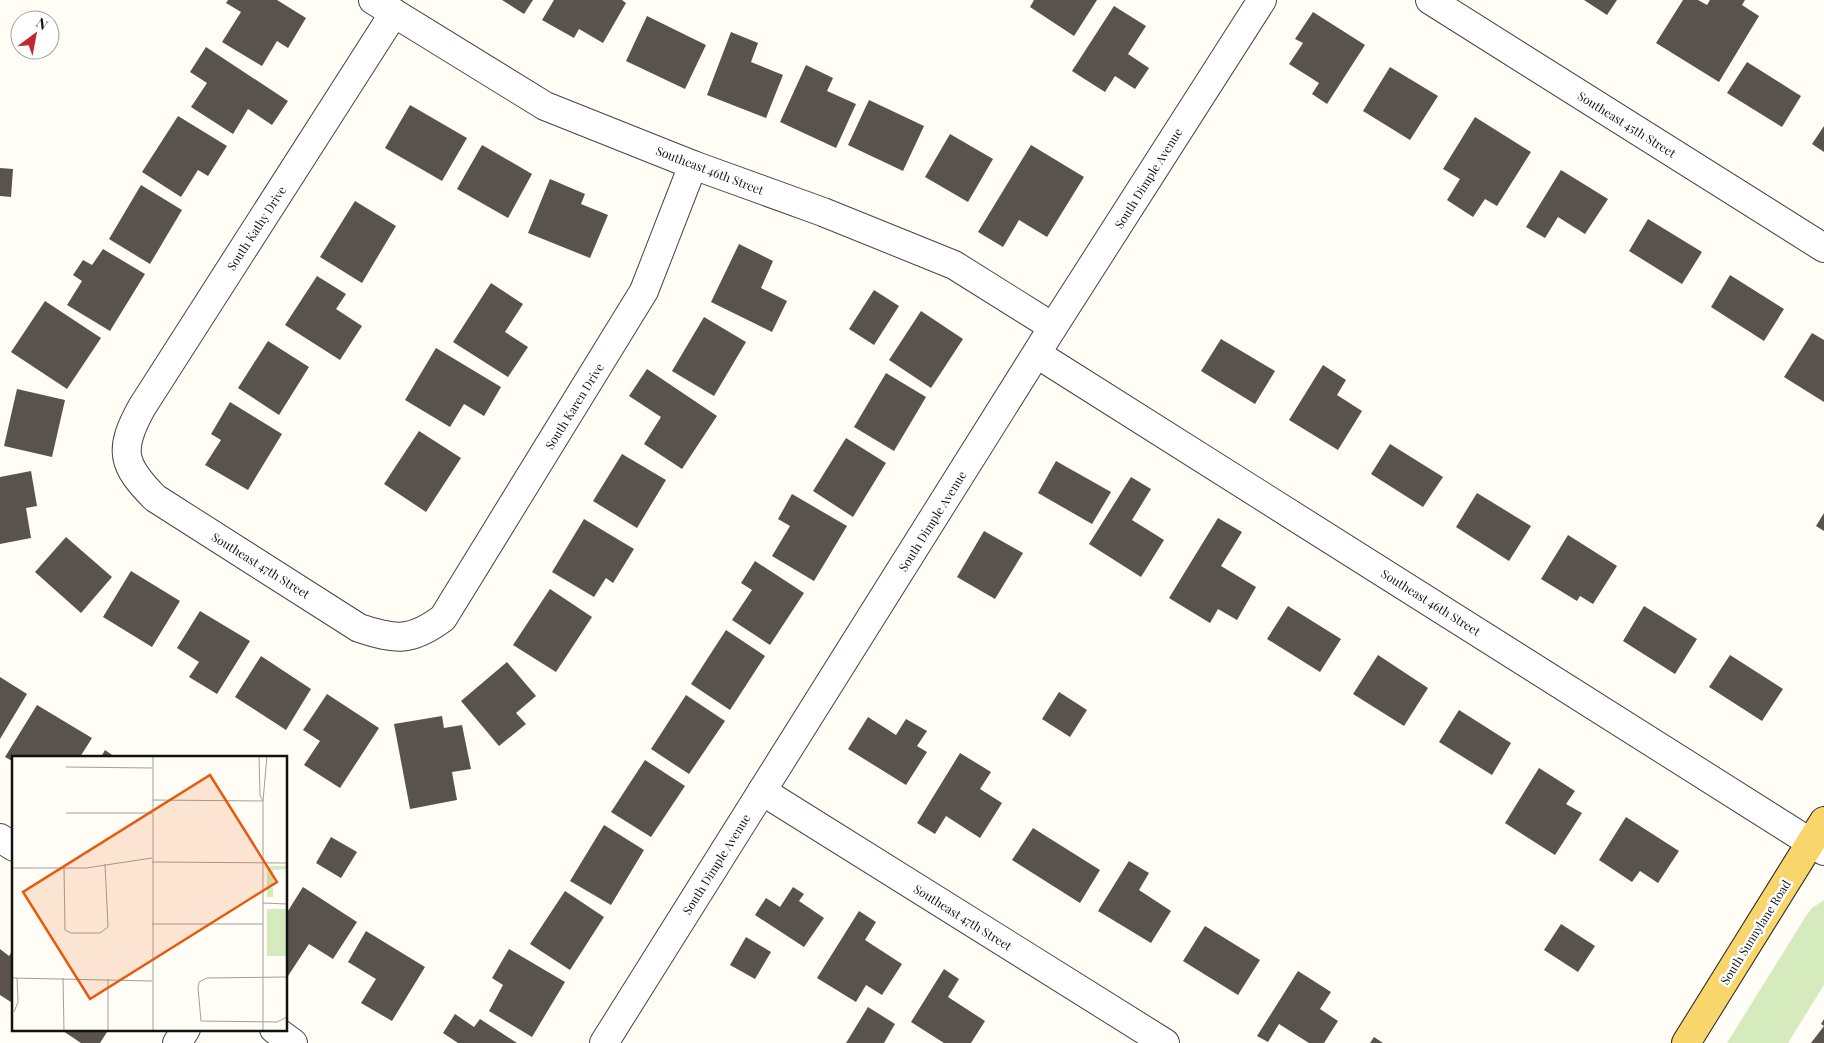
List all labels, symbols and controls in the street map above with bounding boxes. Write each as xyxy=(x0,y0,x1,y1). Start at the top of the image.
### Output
north arrow xyxy=(10,10,60,60)
text: N xyxy=(33,13,51,34)
street label: Southeast 45th Street xyxy=(1575,87,1680,161)
street label: South Dimple Avenue xyxy=(1111,125,1185,231)
street label: Southeast 46th Street xyxy=(654,142,767,198)
street label: South Kathy Drive xyxy=(223,183,289,273)
street label: South Karen Drive xyxy=(541,360,607,452)
street label: South Dimple Avenue xyxy=(895,468,969,574)
street label: Southeast 47th Street xyxy=(209,528,314,602)
street label: Southeast 46th Street xyxy=(1378,565,1484,639)
inset map xyxy=(12,756,288,1030)
street label: South Dimple Avenue xyxy=(679,811,753,917)
street label: South Sunnylane Road xyxy=(1716,877,1794,987)
street label: Southeast 47th Street xyxy=(911,880,1016,954)

